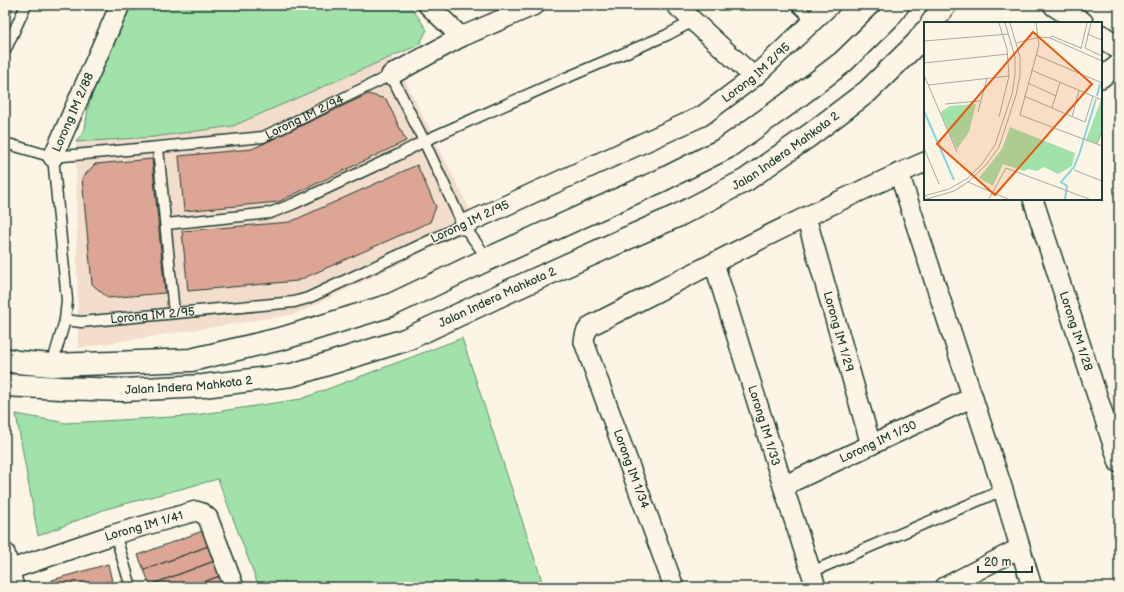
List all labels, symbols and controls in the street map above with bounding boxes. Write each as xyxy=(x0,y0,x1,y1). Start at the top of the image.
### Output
inset map xyxy=(924,22,1102,200)
street label: Lorong IM 2/95 xyxy=(719,39,793,106)
street label: Lorong IM 2/88 xyxy=(49,70,97,154)
street label: Lorong IM 2/94 xyxy=(263,91,347,142)
street label: Jalan Indera Mahkota 2 xyxy=(729,108,842,193)
street label: Lorong IM 2/95 xyxy=(428,197,512,247)
street label: Jalan Indera Mahkota 2 xyxy=(436,264,558,331)
street label: Lorong IM 1/28 xyxy=(1056,289,1096,373)
street label: Lorong IM 1/29 xyxy=(820,290,857,373)
street label: Lorong IM 2/95 xyxy=(110,304,196,327)
street label: Jalan Indera Mahkota 2 xyxy=(125,372,253,397)
street label: Lorong IM 1/33 xyxy=(745,383,784,467)
street label: Lorong IM 1/30 xyxy=(837,417,919,466)
street label: Lorong IM 1/34 xyxy=(610,427,653,511)
street label: Lorong IM 1/41 xyxy=(103,508,185,544)
scale bar xyxy=(978,548,1032,574)
text: 20 m xyxy=(984,555,1011,570)

